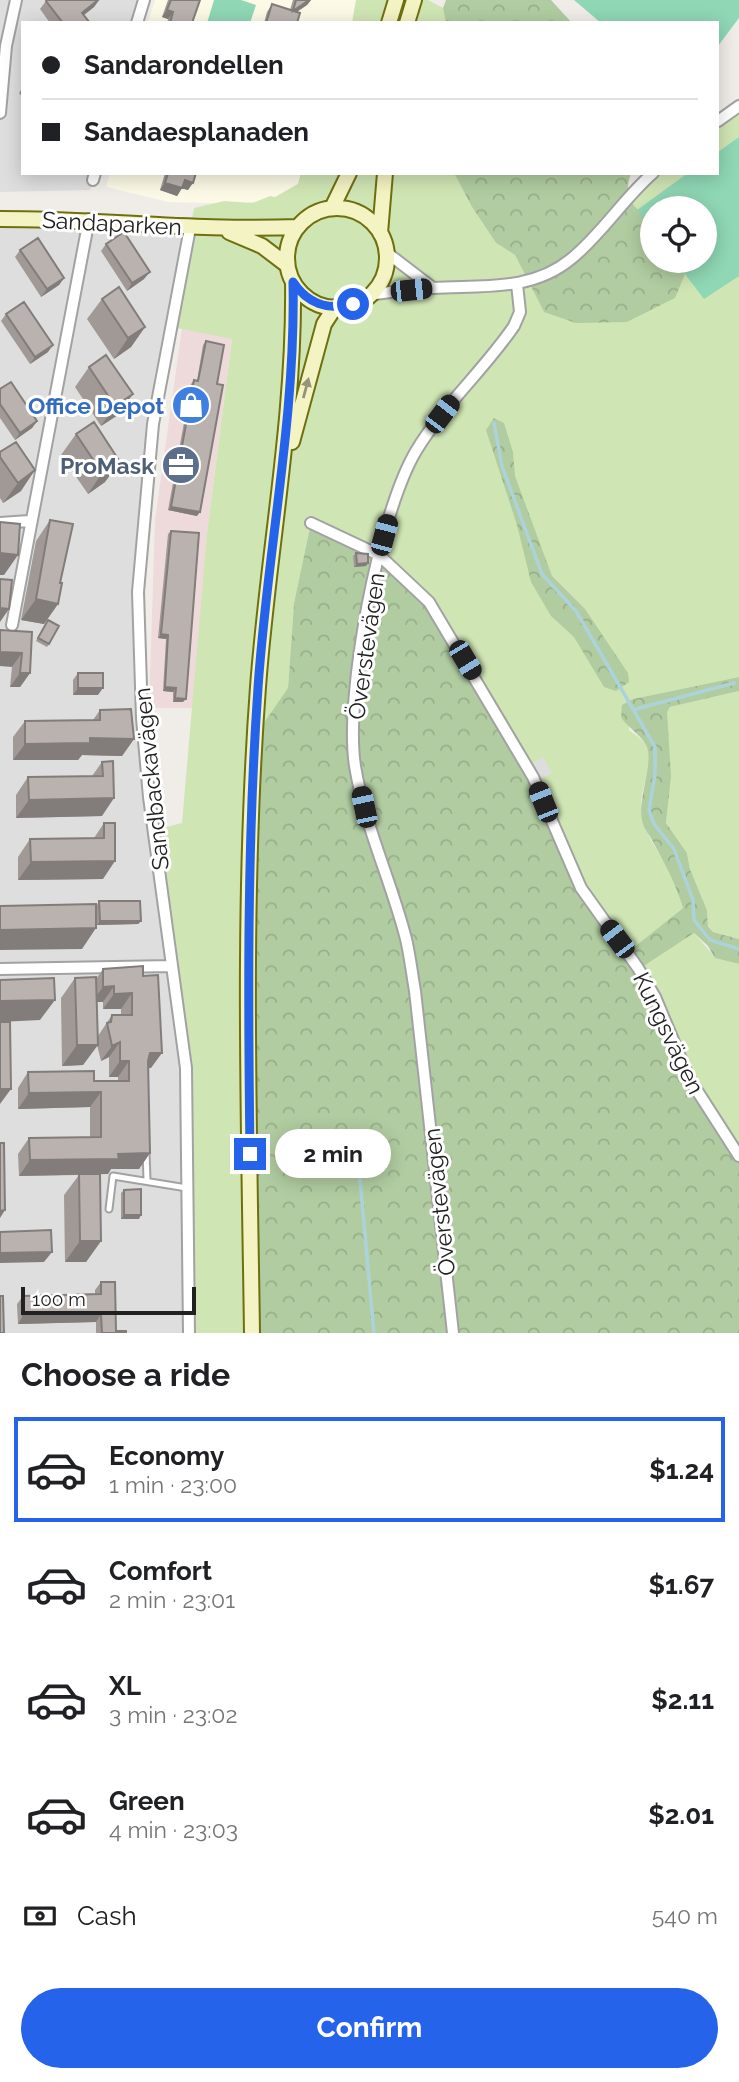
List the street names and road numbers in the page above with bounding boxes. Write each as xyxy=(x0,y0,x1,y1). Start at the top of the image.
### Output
street label: Sandaparken xyxy=(41,206,183,240)
street label: Överstevägen xyxy=(342,571,390,721)
street label: Sandbackavägen xyxy=(128,686,174,872)
street label: Kungsvägen xyxy=(628,968,710,1098)
street label: Överstevägen xyxy=(418,1127,460,1277)

